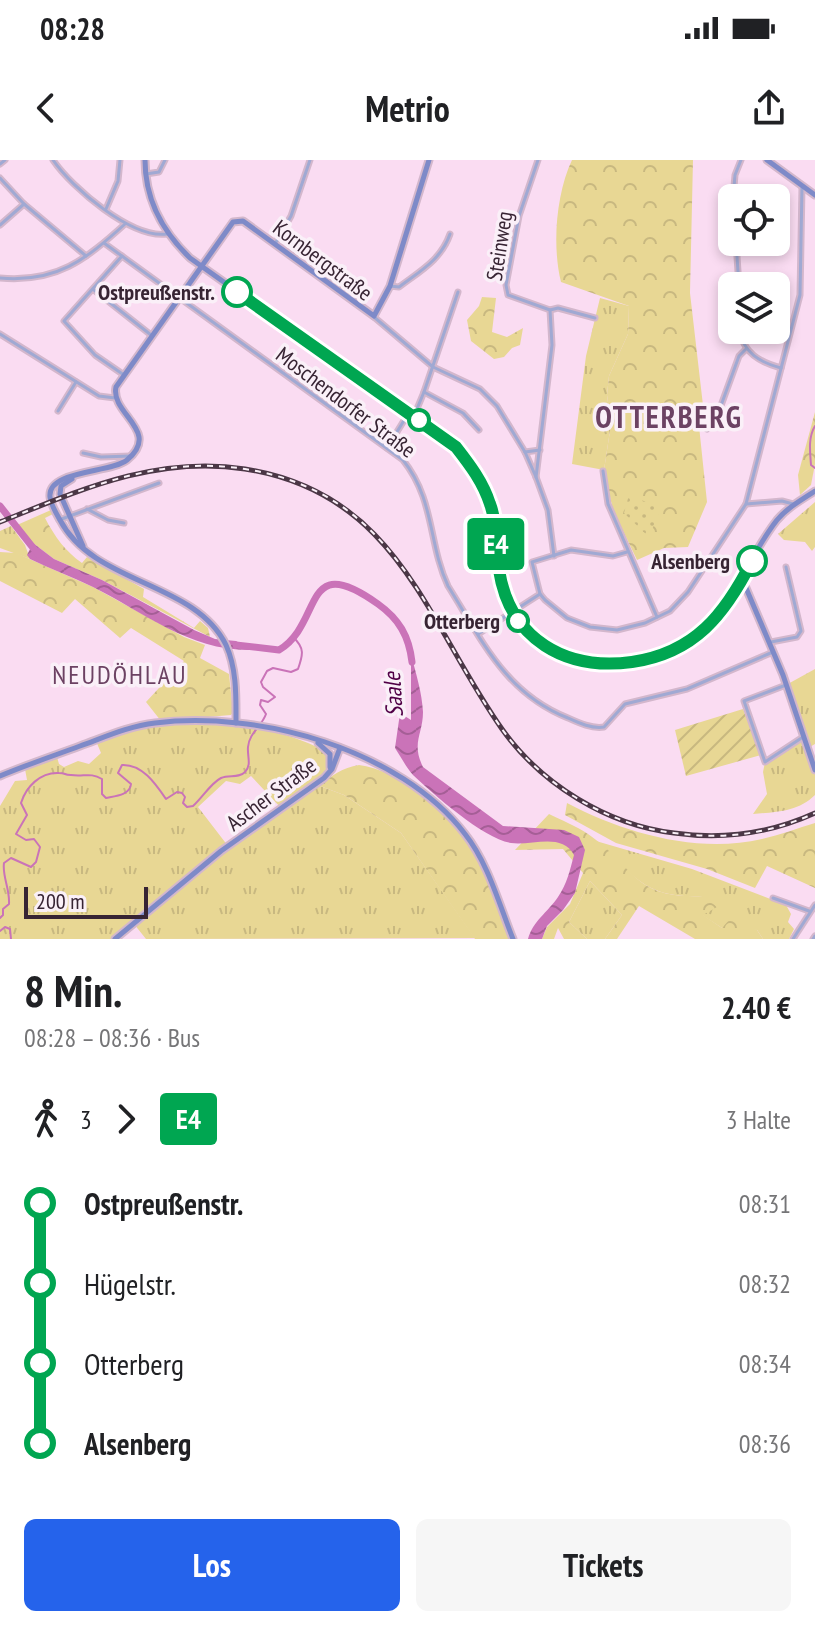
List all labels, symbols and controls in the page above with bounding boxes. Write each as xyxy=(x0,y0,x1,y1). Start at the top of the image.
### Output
text: 08:28 xyxy=(40,9,105,48)
text: Metrio xyxy=(365,85,450,132)
icon: back xyxy=(24,86,68,130)
icon: share xyxy=(747,86,791,130)
map controls xyxy=(718,184,790,344)
button: locate xyxy=(718,184,790,256)
street label: Steinweg xyxy=(480,209,518,283)
street label: Kornbergstraße xyxy=(268,213,378,307)
button: layers xyxy=(718,272,790,344)
marker: Ostpreußenstr. xyxy=(222,277,252,307)
place label: Ostpreußenstr. xyxy=(98,278,215,306)
street label: Moschendorfer Straße xyxy=(271,340,421,464)
district label: OTTERBERG xyxy=(595,397,743,436)
unlabelled marker xyxy=(408,409,430,431)
line badge: E4 xyxy=(460,518,532,570)
text: E4 xyxy=(483,525,509,562)
marker: Alsenberg xyxy=(737,546,767,576)
place label: Alsenberg xyxy=(650,547,730,575)
place label: Otterberg xyxy=(424,607,500,635)
marker: Otterberg xyxy=(507,610,529,632)
district label: NEUDÖHLAU xyxy=(52,658,188,691)
water label: Saale xyxy=(376,669,410,719)
street label: Ascher Straße xyxy=(221,751,321,837)
scale bar xyxy=(24,883,148,919)
text: 200 m xyxy=(36,887,85,915)
text: 8 Min. xyxy=(24,962,122,1019)
text: 2.40 € xyxy=(721,988,791,1027)
text: 08:28 – 08:36 · Bus xyxy=(24,1021,200,1054)
icon: walk xyxy=(24,1097,68,1141)
icon: forward xyxy=(104,1097,148,1141)
text: E4 xyxy=(176,1100,201,1137)
text: 3 xyxy=(80,1103,92,1136)
text: 3 Halte xyxy=(726,1103,791,1136)
text: Ostpreußenstr. xyxy=(84,1184,243,1223)
text: 08:31 xyxy=(739,1187,791,1220)
text: Hügelstr. xyxy=(84,1264,176,1303)
text: 08:32 xyxy=(739,1267,791,1300)
text: Otterberg xyxy=(84,1344,184,1383)
text: 08:34 xyxy=(739,1347,791,1380)
text: Alsenberg xyxy=(84,1424,191,1463)
text: 08:36 xyxy=(739,1427,791,1460)
button: Los xyxy=(24,1519,400,1611)
button: Tickets xyxy=(416,1519,791,1611)

